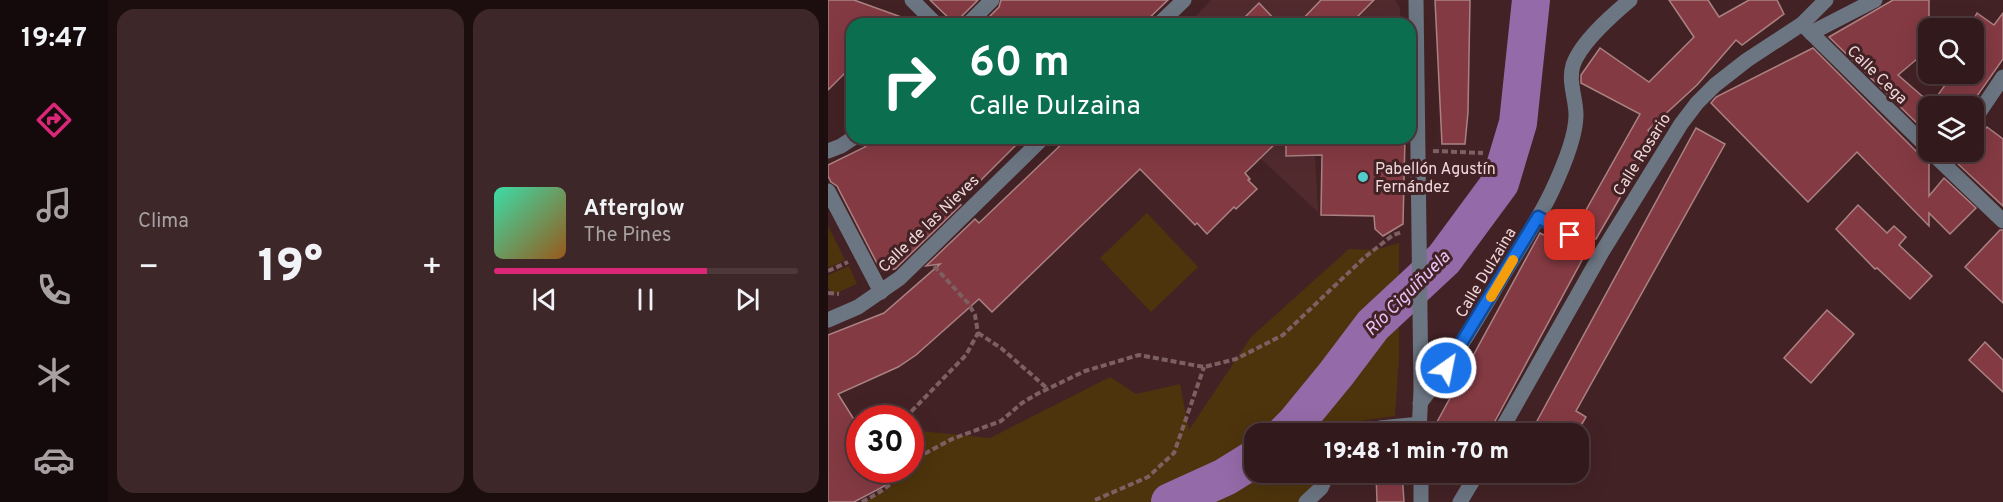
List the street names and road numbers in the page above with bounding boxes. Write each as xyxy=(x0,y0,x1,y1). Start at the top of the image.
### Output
street label: Calle Cega xyxy=(1842,42,1911,109)
street label: Calle Rosario xyxy=(1609,110,1676,200)
street label: Calle de las Nieves xyxy=(875,171,984,278)
street label: Calle Dulzaina xyxy=(1452,224,1521,322)

